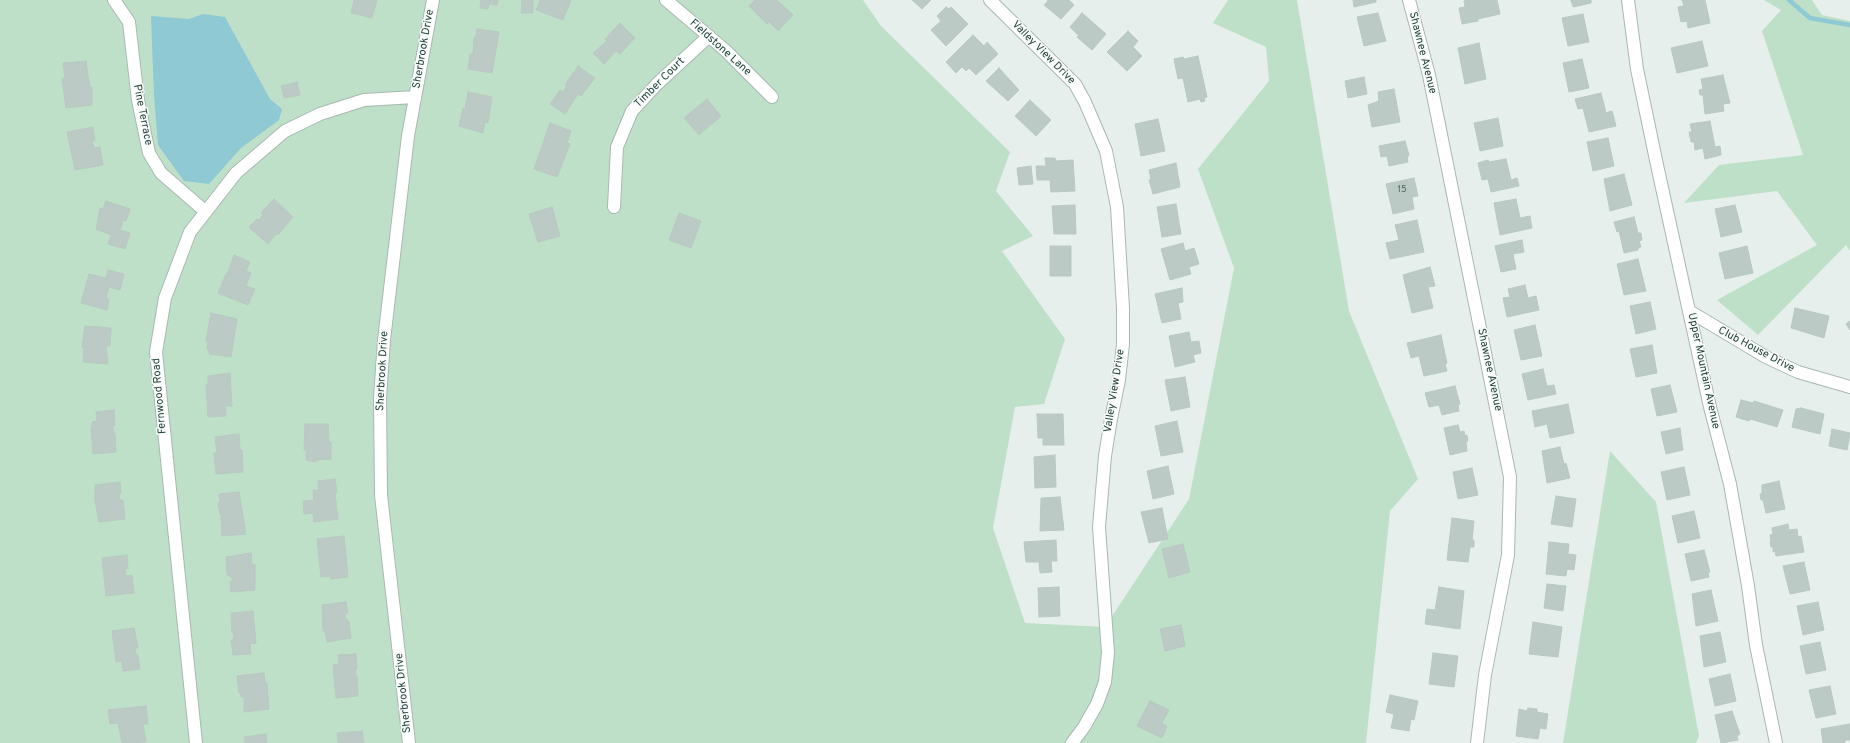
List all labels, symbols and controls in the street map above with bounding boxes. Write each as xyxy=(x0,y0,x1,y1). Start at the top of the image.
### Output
street label: Sherbrook Drive xyxy=(411,8,437,90)
street label: Shawnee Avenue xyxy=(1405,11,1439,95)
street label: Fieldstone Lane xyxy=(686,17,754,79)
street label: Valley View Drive xyxy=(1009,19,1077,87)
street label: Timber Court xyxy=(632,55,688,111)
street label: Pine Terrace xyxy=(130,83,154,147)
house number: 15 xyxy=(1398,185,1406,195)
street label: Upper Mountain Avenue xyxy=(1684,312,1722,430)
street label: Club House Drive xyxy=(1716,324,1796,376)
street label: Shawnee Avenue xyxy=(1474,327,1504,413)
street label: Sherbrook Drive xyxy=(374,331,392,411)
street label: Valley View Drive xyxy=(1102,348,1128,434)
street label: Fernwood Road xyxy=(150,357,170,435)
street label: Sherbrook Drive xyxy=(393,652,415,734)

